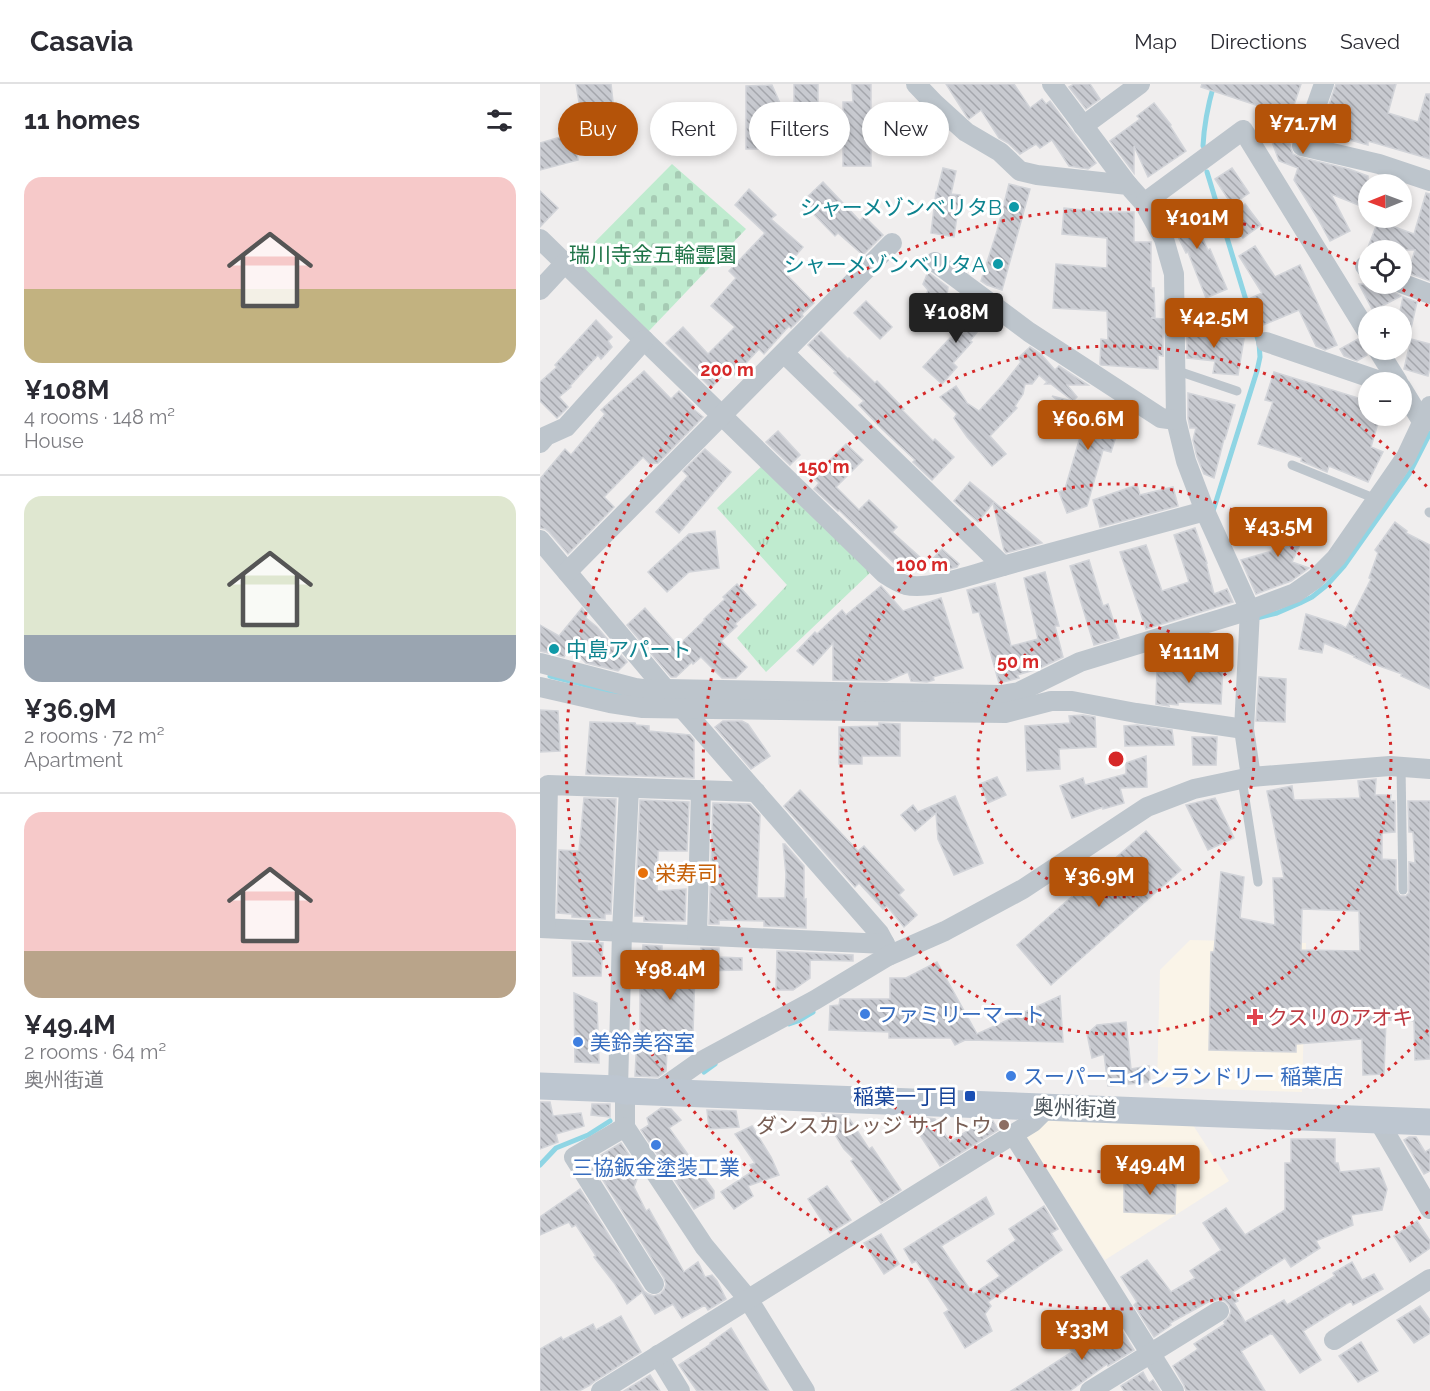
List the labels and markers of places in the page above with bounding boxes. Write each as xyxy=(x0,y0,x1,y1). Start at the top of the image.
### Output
pin: ¥71.7M xyxy=(1254,104,1352,155)
place label: シャーメゾンベリタB xyxy=(800,195,1002,220)
pin: ¥101M xyxy=(1155,199,1239,250)
marker: シャーメゾンベリタB xyxy=(1007,200,1021,214)
place label: シャーメゾンベリタA xyxy=(784,252,986,277)
marker: シャーメゾンベリタA xyxy=(991,257,1005,271)
pin: ¥108M xyxy=(914,293,998,344)
pin: ¥42.5M xyxy=(1165,298,1263,349)
pin: ¥60.6M xyxy=(1039,400,1137,451)
pin: ¥43.5M xyxy=(1229,507,1327,558)
pin: ¥111M xyxy=(1147,633,1231,684)
place label: 中島アパート xyxy=(566,637,692,662)
marker: 中島アパート xyxy=(547,642,561,656)
centre of rings xyxy=(1106,749,1126,769)
pin: ¥36.9M xyxy=(1050,857,1148,908)
place label: 栄寿司 xyxy=(655,861,718,886)
marker: 栄寿司 xyxy=(636,866,650,880)
pin: ¥98.4M xyxy=(621,950,719,1001)
place label: ファミリーマート xyxy=(877,1002,1045,1027)
place label: クスリのアオキ xyxy=(1267,1005,1413,1030)
marker: ファミリーマート xyxy=(858,1007,872,1021)
marker: クスリのアオキ xyxy=(1248,1010,1262,1024)
place label: 美鈴美容室 xyxy=(590,1030,695,1055)
marker: 美鈴美容室 xyxy=(571,1035,585,1049)
place label: スーパーコインランドリー 稲葉店 xyxy=(1023,1064,1343,1089)
marker: スーパーコインランドリー 稲葉店 xyxy=(1004,1069,1018,1083)
place label: 稲葉一丁目 xyxy=(853,1084,958,1109)
marker: 稲葉一丁目 xyxy=(963,1089,977,1103)
place label: ダンスカレッジ サイトウ xyxy=(756,1113,992,1138)
marker: ダンスカレッジ サイトウ xyxy=(997,1118,1011,1132)
marker: 三協鈑金塗装工業 xyxy=(649,1138,663,1152)
pin: ¥49.4M xyxy=(1101,1145,1199,1196)
place label: 三協鈑金塗装工業 xyxy=(572,1155,740,1180)
pin: ¥33M xyxy=(1046,1310,1118,1361)

